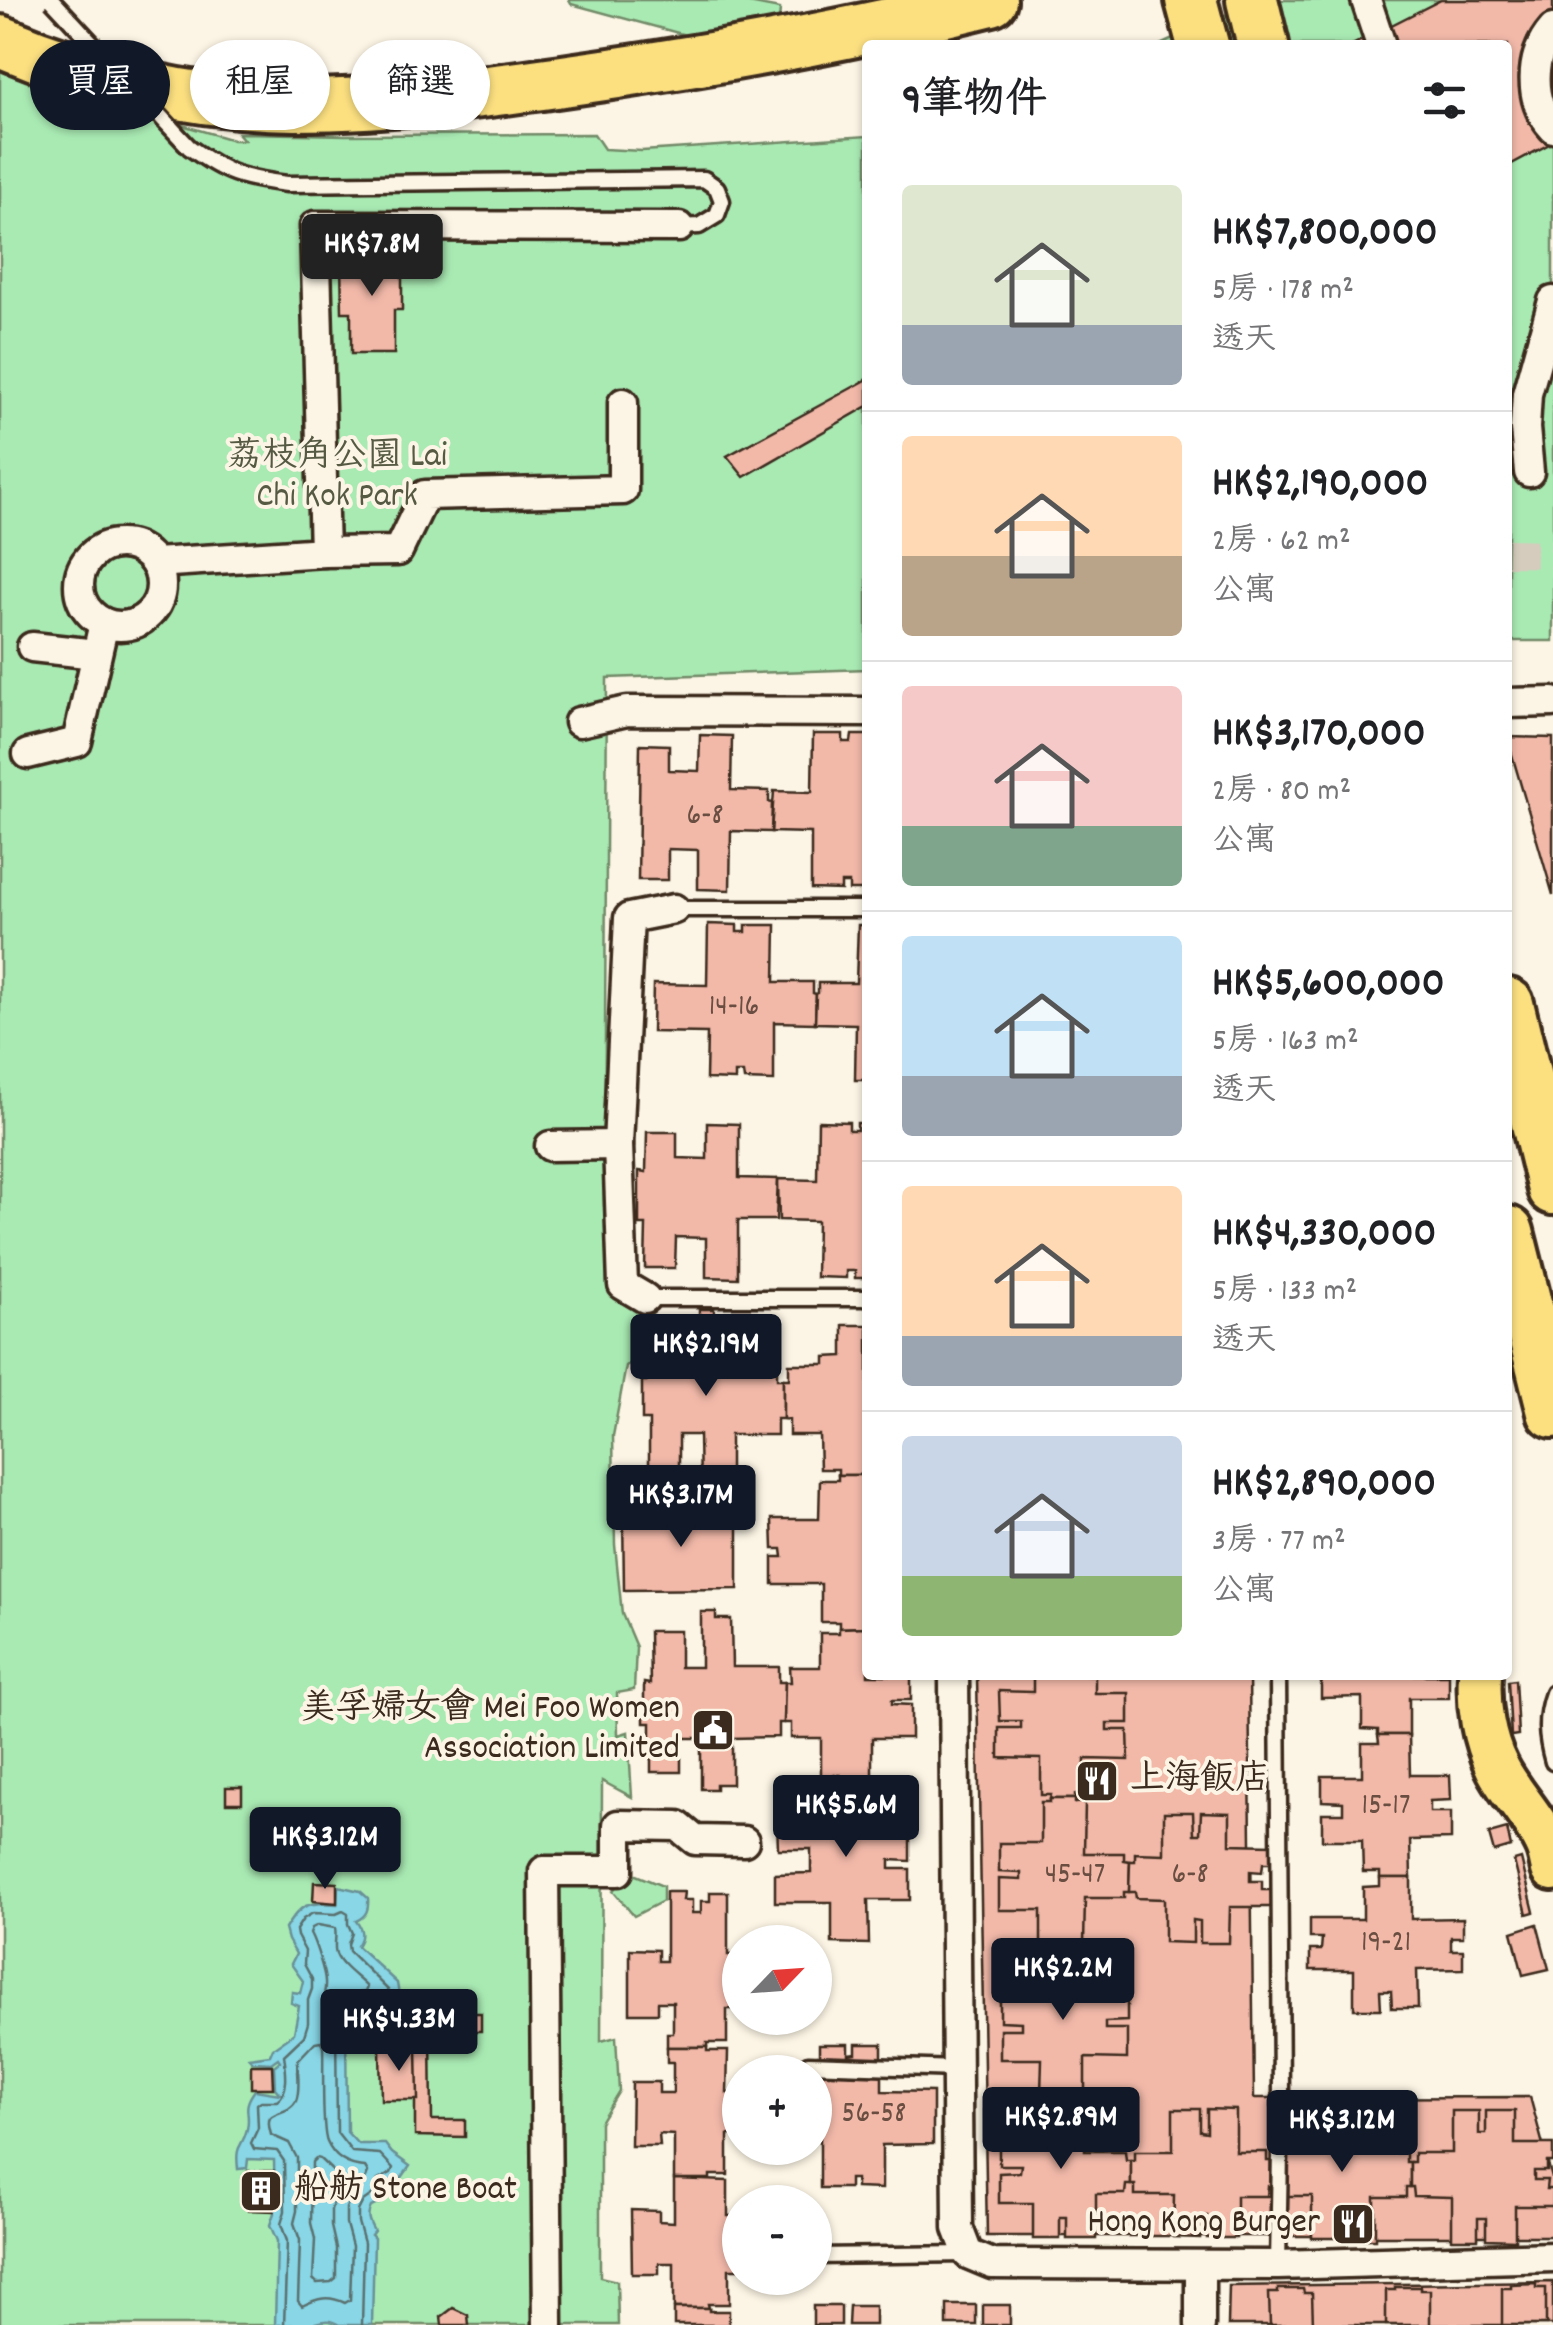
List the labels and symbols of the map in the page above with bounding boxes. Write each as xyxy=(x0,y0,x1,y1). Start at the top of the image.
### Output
pin: HK$7.8M xyxy=(280,214,464,299)
park label: 荔枝角公園 Lai Chi Kok Park xyxy=(227,433,447,523)
house number: 6-8 xyxy=(687,796,724,839)
house number: 14-16 xyxy=(709,987,759,1030)
pin: HK$2.19M xyxy=(603,1314,809,1399)
pin: HK$3.17M xyxy=(578,1465,784,1550)
place label: 美孚婦女會 Mei Foo Women Association Limited xyxy=(301,1685,680,1775)
public building icon: 美孚婦女會 Mei Foo Women Association Limited xyxy=(690,1707,736,1753)
place label: 上海飯店 xyxy=(1130,1756,1270,1806)
restaurant icon: 上海飯店 xyxy=(1074,1758,1120,1804)
pin: HK$5.6M xyxy=(754,1775,938,1860)
house number: 15-17 xyxy=(1362,1786,1410,1829)
pin: HK$3.12M xyxy=(222,1807,428,1892)
house number: 45-47 xyxy=(1045,1855,1105,1898)
house number: 6-8 xyxy=(1172,1855,1209,1898)
house number: 19-21 xyxy=(1361,1923,1411,1966)
north arrow xyxy=(722,1925,832,2035)
pin: HK$2.2M xyxy=(971,1938,1155,2023)
pin: HK$4.33M xyxy=(296,1989,502,2074)
pin: HK$2.89M xyxy=(958,2087,1164,2172)
pin: HK$3.12M xyxy=(1239,2090,1445,2175)
house number: 56-58 xyxy=(842,2094,906,2137)
place label: 船舫 Stone Boat xyxy=(294,2166,517,2216)
building icon: 船舫 Stone Boat xyxy=(238,2168,284,2214)
place label: Hong Kong Burger xyxy=(1087,2199,1320,2249)
restaurant icon: Hong Kong Burger xyxy=(1330,2201,1376,2247)

